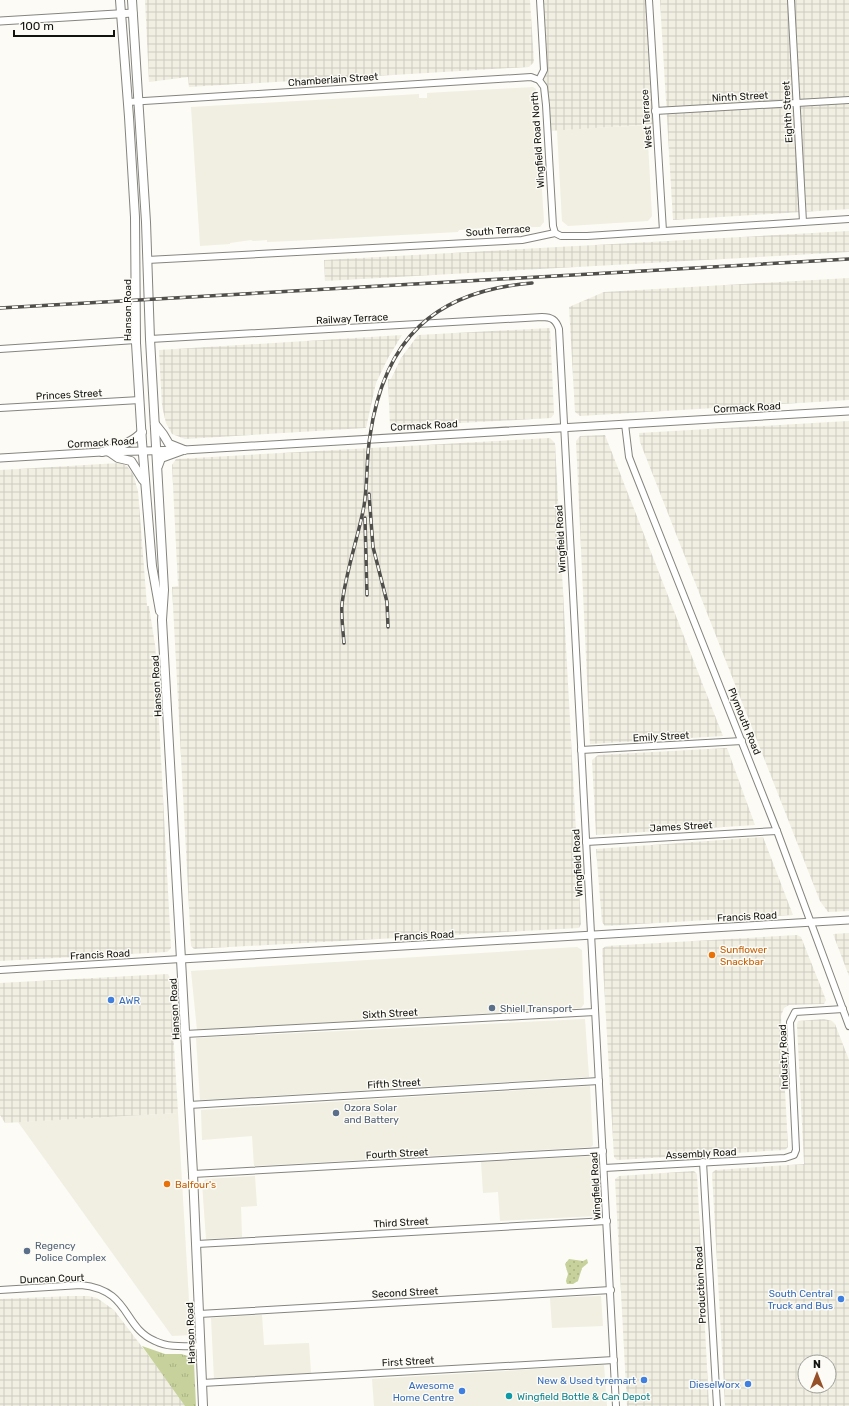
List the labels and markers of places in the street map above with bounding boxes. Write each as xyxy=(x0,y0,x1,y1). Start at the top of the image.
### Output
place label: Sunflower Snackbar xyxy=(720,944,767,968)
marker: Sunflower Snackbar xyxy=(707,950,717,960)
marker: AWR xyxy=(106,995,116,1005)
place label: AWR xyxy=(119,995,140,1007)
marker: Shiell Transport xyxy=(487,1003,497,1013)
place label: Shiell Transport xyxy=(500,1003,572,1015)
place label: Ozora Solar and Battery xyxy=(344,1102,399,1126)
marker: Ozora Solar and Battery xyxy=(331,1108,341,1118)
marker: Balfour's xyxy=(162,1179,172,1189)
place label: Balfour's xyxy=(175,1179,216,1191)
place label: Regency Police Complex xyxy=(35,1240,107,1264)
marker: Regency Police Complex xyxy=(22,1246,32,1256)
place label: South Central Truck and Bus xyxy=(767,1288,833,1312)
marker: South Central Truck and Bus xyxy=(836,1294,846,1304)
place label: New & Used tyremart xyxy=(537,1375,636,1387)
marker: New & Used tyremart xyxy=(639,1375,649,1385)
place label: DieselWorx xyxy=(689,1379,741,1391)
marker: DieselWorx xyxy=(743,1379,753,1389)
place label: Awesome Home Centre xyxy=(393,1380,454,1404)
marker: Awesome Home Centre xyxy=(457,1386,467,1396)
marker: Wingfield Bottle & Can Depot xyxy=(504,1391,514,1401)
place label: Wingfield Bottle & Can Depot xyxy=(517,1391,650,1403)

